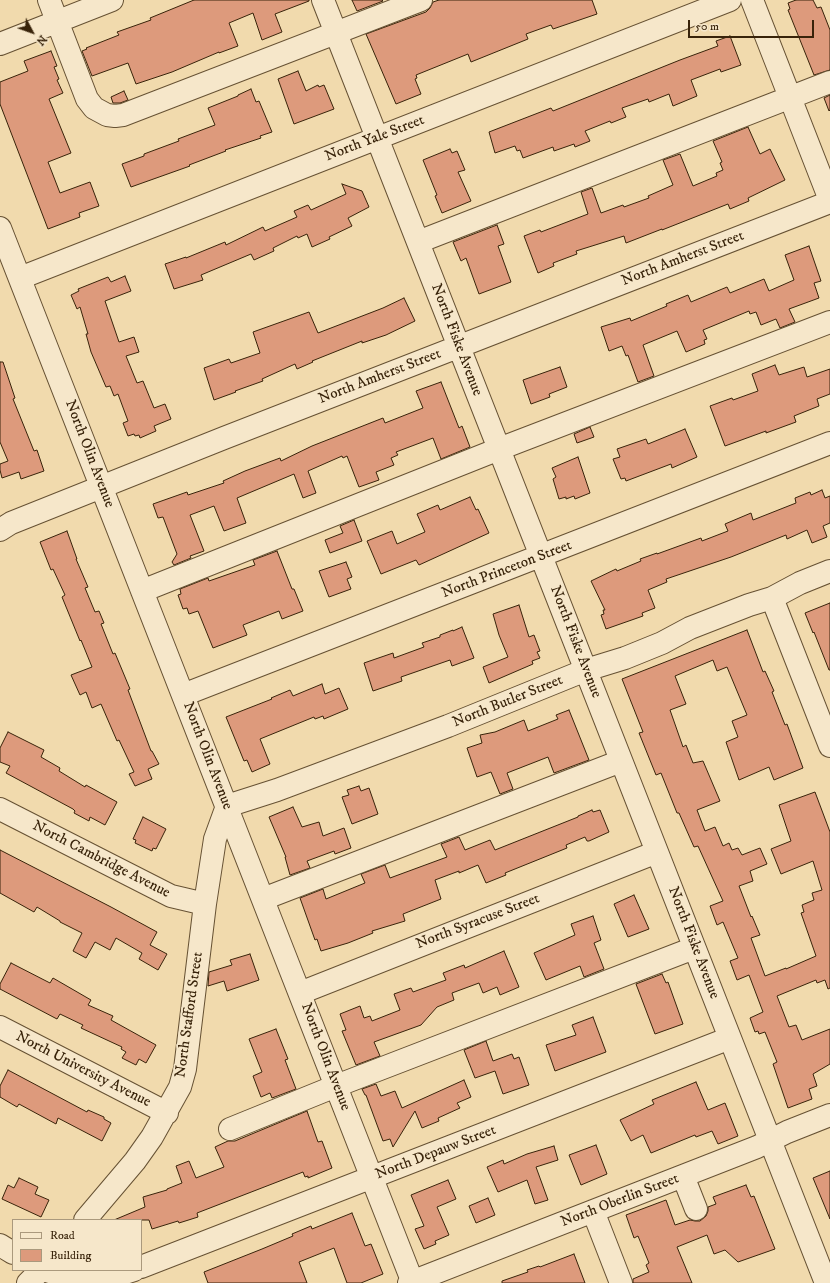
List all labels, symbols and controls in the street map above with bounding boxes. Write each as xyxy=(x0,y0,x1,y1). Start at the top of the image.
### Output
north arrow xyxy=(12,12,52,52)
scale bar xyxy=(690,12,816,38)
text: 50 m xyxy=(695,19,719,34)
text: N xyxy=(33,32,49,48)
street label: North Yale Street xyxy=(323,112,427,166)
street label: North Amherst Street xyxy=(619,227,747,291)
street label: North Fiske Avenue xyxy=(426,281,486,399)
street label: North Amherst Street xyxy=(316,345,444,409)
street label: North Olin Avenue xyxy=(60,398,118,510)
street label: North Princeton Street xyxy=(439,537,575,603)
street label: North Fiske Avenue xyxy=(545,583,605,701)
street label: North Butler Street xyxy=(450,672,566,732)
street label: North Olin Avenue xyxy=(178,700,236,812)
street label: North Cambridge Avenue xyxy=(29,817,173,903)
street label: North Fiske Avenue xyxy=(663,884,723,1002)
street label: North Syracuse Street xyxy=(414,890,542,954)
street label: North Stafford Street xyxy=(172,951,208,1079)
street label: North Olin Avenue xyxy=(296,1001,354,1113)
street label: North University Avenue xyxy=(12,1028,154,1112)
street label: North Depauw Street xyxy=(373,1122,499,1184)
street label: North Oberlin Street xyxy=(558,1170,682,1232)
legend xyxy=(12,1219,142,1271)
text: Road xyxy=(50,1228,75,1243)
text: Building xyxy=(50,1248,91,1263)

